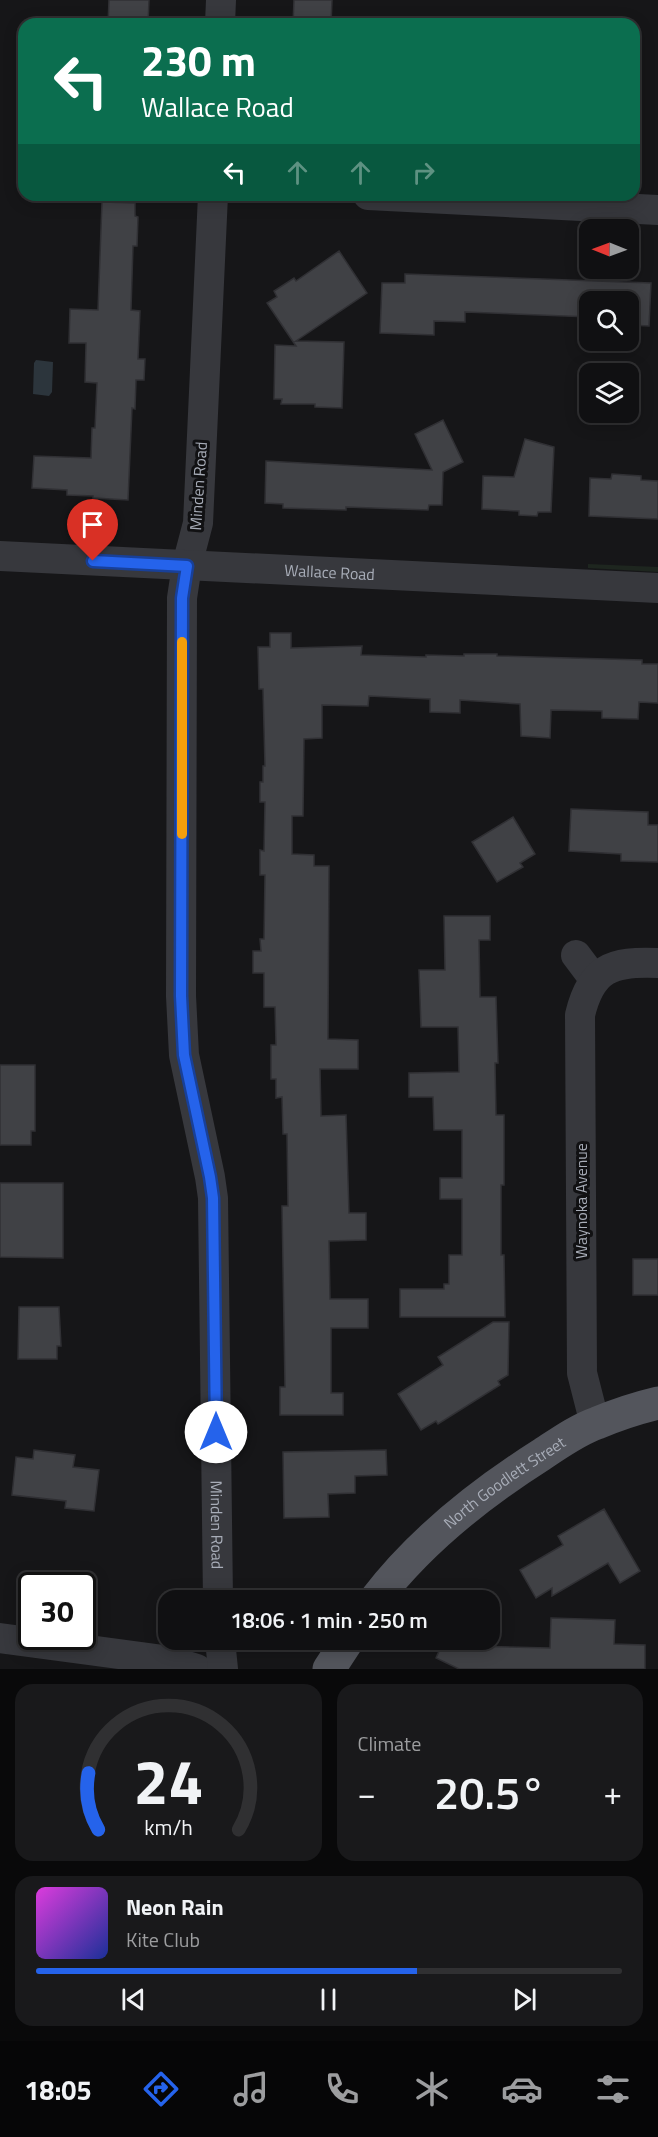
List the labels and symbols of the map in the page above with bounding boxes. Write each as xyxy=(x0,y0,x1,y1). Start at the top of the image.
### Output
north arrow xyxy=(579,219,639,279)
street label: Minden Road xyxy=(183,441,213,531)
pin xyxy=(67,499,118,561)
street label: Wallace Road xyxy=(284,558,375,586)
street label: Waynoka Avenue xyxy=(569,1143,593,1259)
position arrow xyxy=(184,1400,248,1464)
street label: North Goodlett Street xyxy=(438,1430,570,1534)
street label: Minden Road xyxy=(205,1480,230,1569)
speed limit sign: 30 xyxy=(18,1572,96,1650)

